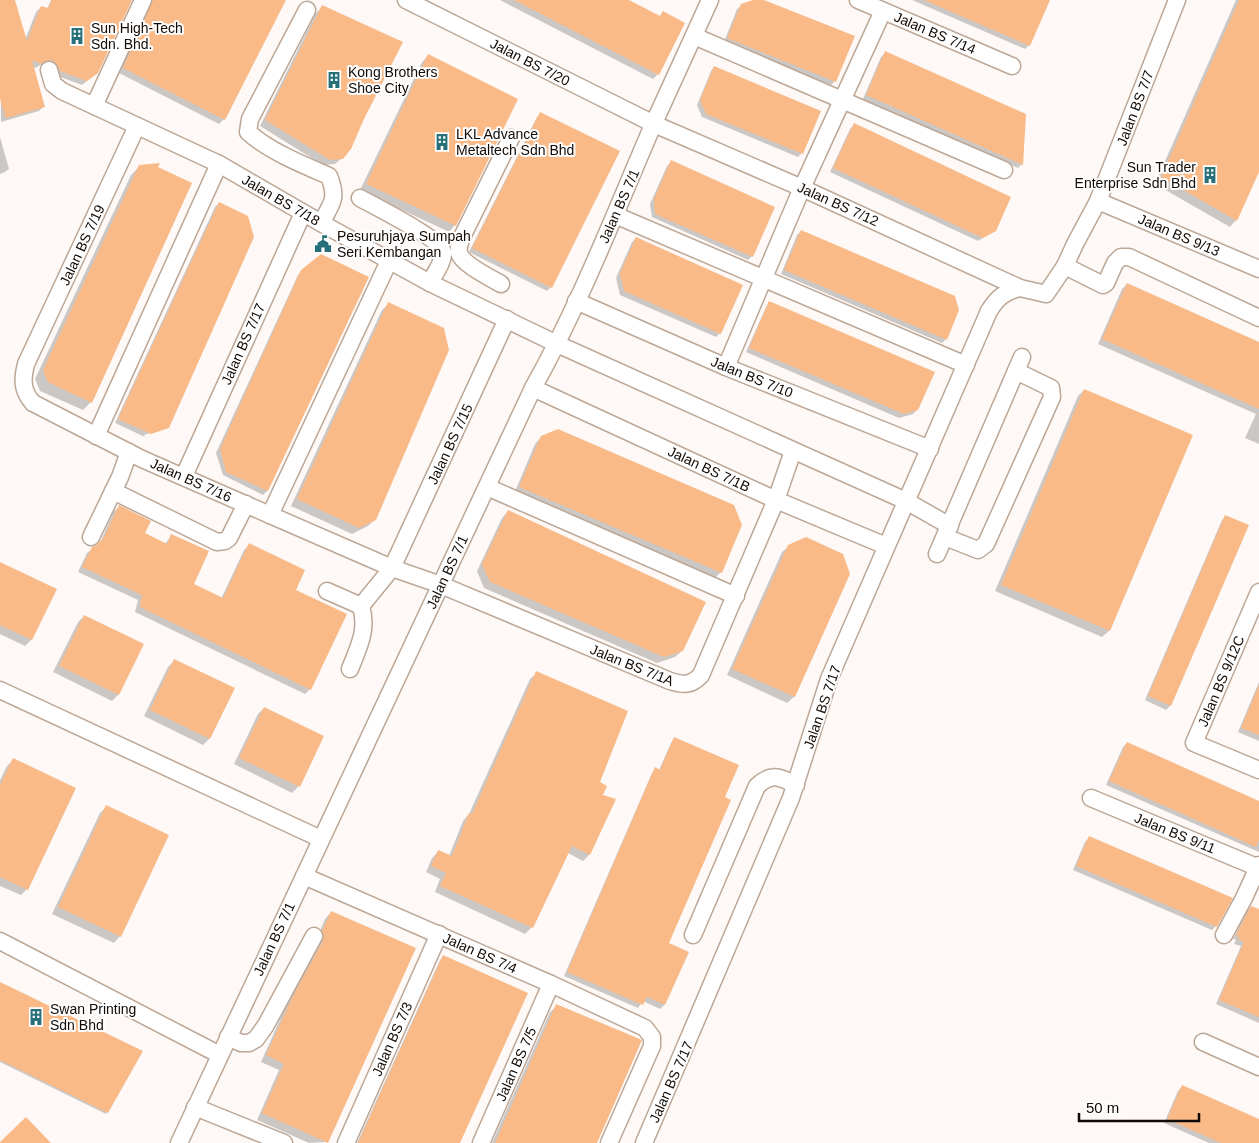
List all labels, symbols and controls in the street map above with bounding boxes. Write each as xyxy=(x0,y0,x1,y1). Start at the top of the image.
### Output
street label: Jalan BS 7/14 xyxy=(892,9,978,57)
place label: Sun High-Tech Sdn. Bhd. xyxy=(91,20,183,52)
building icon: Sun High-Tech Sdn. Bhd. xyxy=(67,26,87,46)
street label: Jalan BS 7/20 xyxy=(488,35,573,89)
place label: Kong Brothers Shoe City xyxy=(348,64,438,96)
street label: Jalan BS 7/7 xyxy=(1113,68,1157,148)
building icon: Kong Brothers Shoe City xyxy=(324,70,344,90)
place label: LKL Advance Metaltech Sdn Bhd xyxy=(456,126,574,158)
building icon: LKL Advance Metaltech Sdn Bhd xyxy=(432,132,452,152)
place label: Sun Trader Enterprise Sdn Bhd xyxy=(1075,159,1196,191)
building icon: Sun Trader Enterprise Sdn Bhd xyxy=(1200,165,1220,185)
street label: Jalan BS 7/1 xyxy=(596,166,643,246)
street label: Jalan BS 7/18 xyxy=(239,171,323,229)
street label: Jalan BS 7/12 xyxy=(795,179,881,229)
street label: Jalan BS 7/19 xyxy=(56,202,108,288)
street label: Jalan BS 9/13 xyxy=(1136,211,1222,259)
place label: Pesuruhjaya Sumpah Seri Kembangan xyxy=(337,228,471,260)
public building icon: Pesuruhjaya Sumpah Seri Kembangan xyxy=(313,234,333,254)
street label: Jalan BS 7/17 xyxy=(218,301,268,387)
street label: Jalan BS 7/10 xyxy=(709,353,796,401)
street label: Jalan BS 7/15 xyxy=(424,401,476,487)
street label: Jalan BS 7/1B xyxy=(665,443,753,495)
street label: Jalan BS 7/16 xyxy=(148,455,234,505)
street label: Jalan BS 7/1 xyxy=(423,532,471,611)
street label: Jalan BS 9/12C xyxy=(1195,633,1247,729)
street label: Jalan BS 7/1A xyxy=(588,641,677,689)
street label: Jalan BS 7/17 xyxy=(800,663,844,751)
street label: Jalan BS 9/11 xyxy=(1132,809,1218,857)
street label: Jalan BS 7/1 xyxy=(250,899,298,978)
street label: Jalan BS 7/4 xyxy=(440,930,520,977)
street label: Jalan BS 7/3 xyxy=(369,999,416,1079)
place label: Swan Printing Sdn Bhd xyxy=(50,1001,136,1033)
building icon: Swan Printing Sdn Bhd xyxy=(26,1007,46,1027)
street label: Jalan BS 7/5 xyxy=(493,1024,540,1104)
street label: Jalan BS 7/17 xyxy=(646,1039,696,1125)
scale bar xyxy=(1079,1090,1199,1122)
text: 50 m xyxy=(1086,1099,1119,1116)

